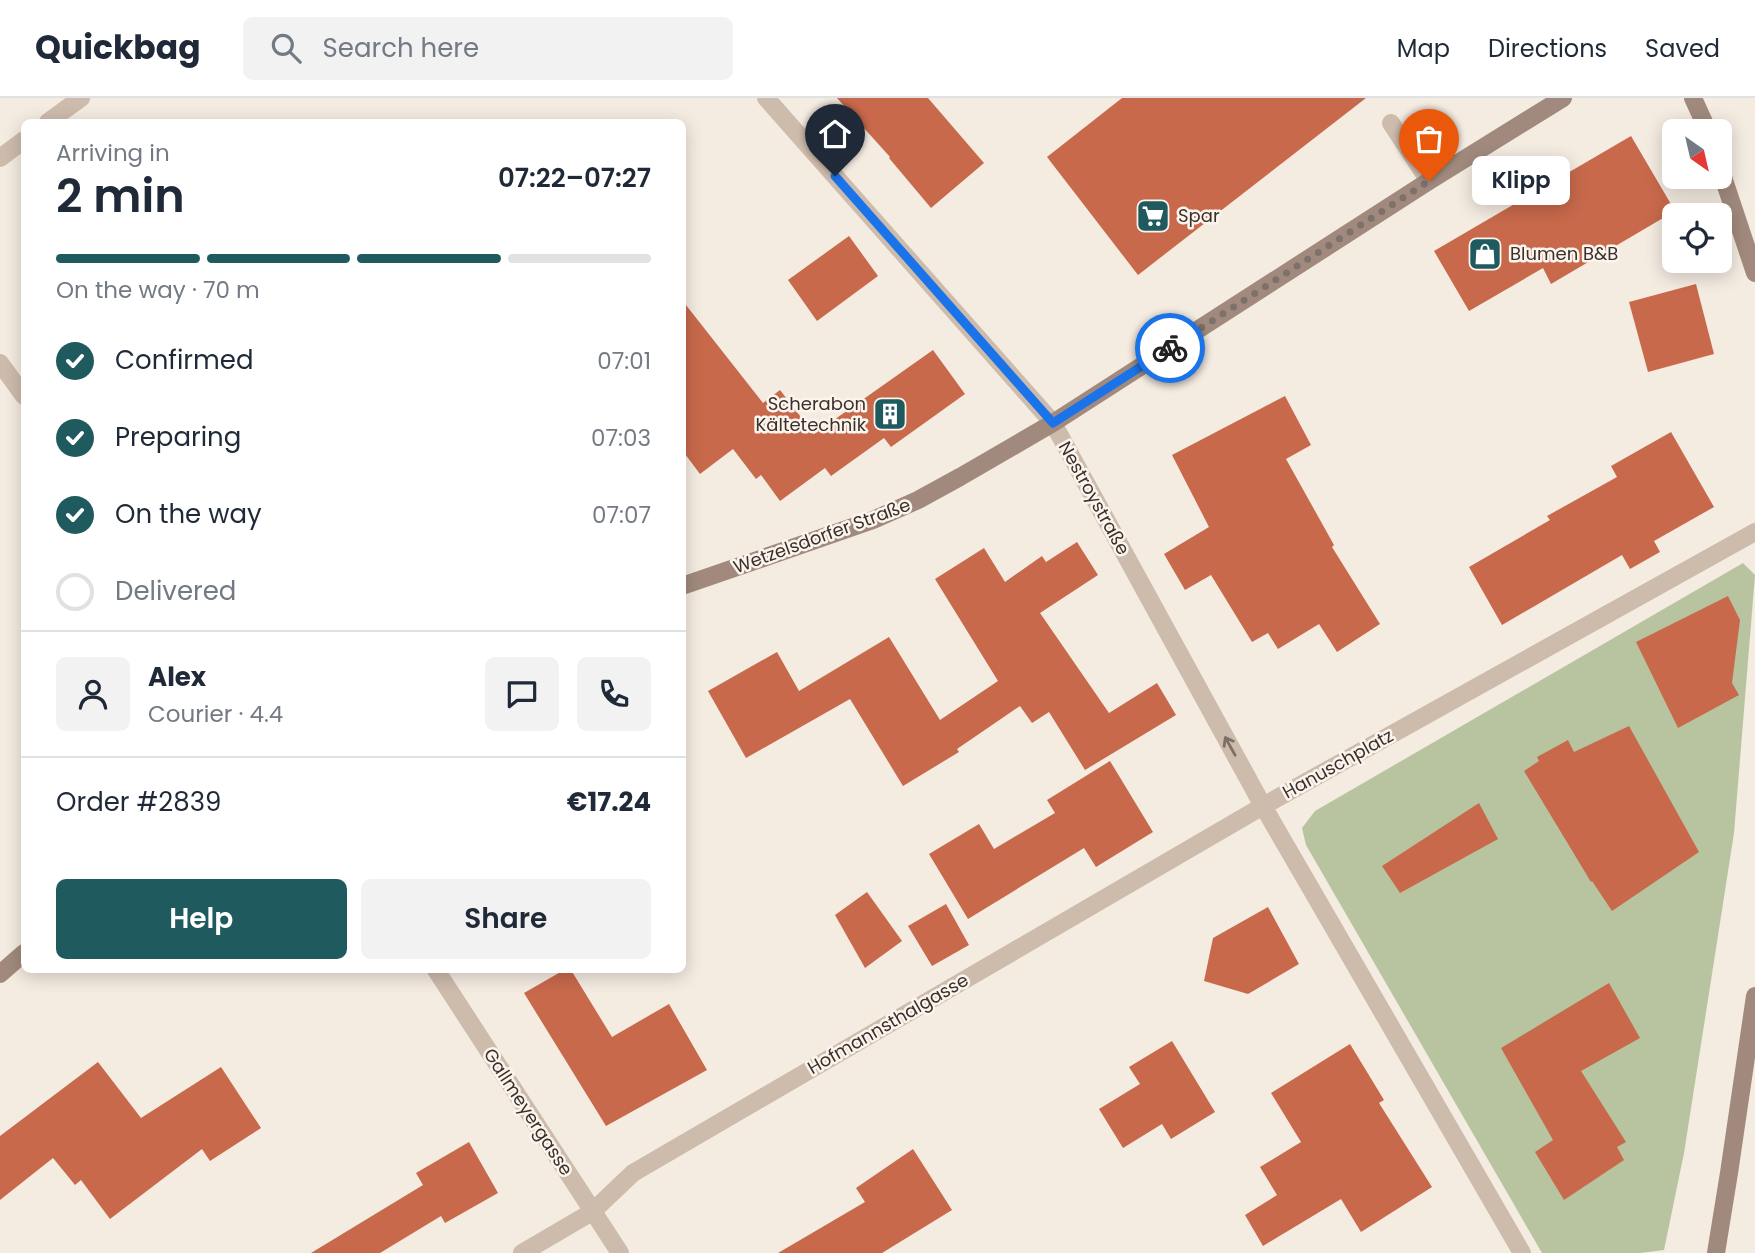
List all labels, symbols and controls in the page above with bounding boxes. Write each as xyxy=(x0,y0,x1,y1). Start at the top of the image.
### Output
search box xyxy=(243,17,733,80)
text: Quickbag xyxy=(35,24,201,71)
icon: search xyxy=(267,29,305,67)
text: Search here xyxy=(323,30,479,66)
text: Map xyxy=(1397,32,1450,65)
text: Directions xyxy=(1488,32,1607,65)
text: Saved xyxy=(1645,32,1720,65)
pin xyxy=(805,104,865,176)
pin xyxy=(1399,109,1459,181)
icon: home xyxy=(816,115,854,153)
north arrow xyxy=(1662,119,1732,189)
map controls xyxy=(1662,119,1732,273)
icon: bag xyxy=(1410,120,1448,158)
text: Arriving in xyxy=(56,137,170,169)
callout: Klipp xyxy=(1471,156,1569,206)
text: 07:22–07:27 xyxy=(498,160,651,196)
text: 2 min xyxy=(56,164,185,228)
text: Klipp xyxy=(1491,164,1551,196)
supermarket icon: Spar xyxy=(1134,197,1172,235)
place label: Spar xyxy=(1178,203,1220,228)
button: locate xyxy=(1662,203,1732,273)
shop icon: Blumen B&B xyxy=(1466,235,1504,273)
place label: Blumen B&B xyxy=(1510,241,1618,266)
text: On the way · 70 m xyxy=(56,274,260,306)
courier xyxy=(1135,313,1205,383)
icon: bike xyxy=(1151,329,1189,367)
icon: check xyxy=(56,342,94,380)
text: Confirmed xyxy=(115,342,253,378)
text: 07:01 xyxy=(597,345,651,377)
place label: Scherabon Kältetechnik xyxy=(756,391,867,437)
building icon: Scherabon Kältetechnik xyxy=(871,395,909,433)
icon: check xyxy=(56,419,94,457)
text: Preparing xyxy=(115,419,241,455)
text: 07:03 xyxy=(591,422,651,454)
street label: Nestroystraße xyxy=(1053,436,1136,559)
street label: Wetzelsdorfer Straße xyxy=(730,492,914,579)
icon: check xyxy=(56,496,94,534)
text: On the way xyxy=(115,496,262,532)
text: 07:07 xyxy=(592,499,651,531)
text: Delivered xyxy=(115,573,236,609)
button: person xyxy=(56,657,130,731)
button: chat xyxy=(485,657,559,731)
button: phone xyxy=(577,657,651,731)
text: Alex xyxy=(148,659,206,695)
text: Courier · 4.4 xyxy=(148,698,283,730)
street label: Hanuschplatz xyxy=(1278,723,1398,804)
one-way arrow xyxy=(1223,737,1237,757)
text: Order #2839 xyxy=(56,784,221,820)
text: €17.24 xyxy=(567,784,651,820)
button: Help xyxy=(56,879,347,959)
button: Share xyxy=(361,879,651,959)
street label: Hofmannsthalgasse xyxy=(803,967,973,1080)
street label: Gallmeyergasse xyxy=(478,1043,579,1180)

